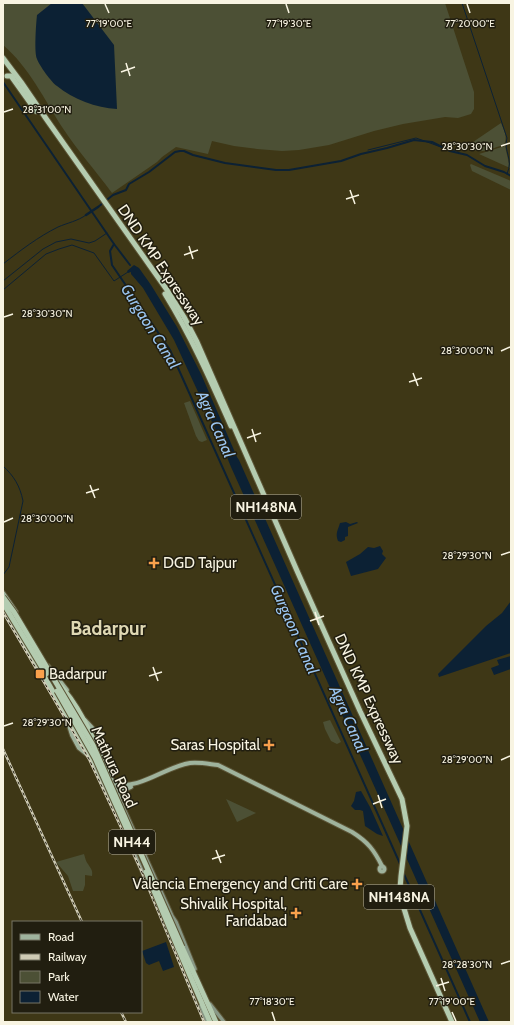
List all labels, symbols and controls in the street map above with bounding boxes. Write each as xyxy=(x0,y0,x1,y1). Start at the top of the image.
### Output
text: 77°19'00"E xyxy=(86,17,133,30)
text: 77°19'30"E xyxy=(267,17,312,30)
text: 77°20'00"E xyxy=(445,17,495,30)
text: 28°31'00"N xyxy=(23,103,71,116)
text: 28°30'30"N xyxy=(442,140,492,153)
street label: DND KMP Expressway xyxy=(114,201,208,329)
water label: Gurgaon Canal xyxy=(117,280,184,372)
text: 28°30'30"N xyxy=(22,307,72,320)
text: 28°30'00"N xyxy=(441,344,493,357)
water label: Agra Canal xyxy=(192,387,239,461)
road number: NH148NA xyxy=(231,495,301,519)
text: 28°30'00"N xyxy=(21,512,73,525)
text: 28°29'30"N xyxy=(442,549,492,562)
place label: DGD Tajpur xyxy=(163,554,237,572)
marker: DGD Tajpur xyxy=(148,557,160,569)
water label: Gurgaon Canal xyxy=(266,581,323,677)
district label: Badarpur xyxy=(70,617,147,640)
street label: DND KMP Expressway xyxy=(331,631,407,768)
place label: Badarpur xyxy=(49,665,107,683)
marker: Badarpur xyxy=(34,668,46,680)
water label: Agra Canal xyxy=(325,682,372,756)
text: 28°29'30"N xyxy=(22,716,72,729)
street label: Mathura Road xyxy=(87,723,141,811)
place label: Saras Hospital xyxy=(170,736,260,754)
marker: Saras Hospital xyxy=(263,739,275,751)
text: 28°29'00"N xyxy=(441,753,493,766)
road number: NH44 xyxy=(109,830,155,854)
place label: Valencia Emergency and Criti Care xyxy=(133,875,348,893)
marker: Valencia Emergency and Criti Care xyxy=(351,878,363,890)
road number: NH148NA xyxy=(364,885,434,909)
place label: Shivalik Hospital, Faridabad xyxy=(180,895,287,930)
marker: Shivalik Hospital, Faridabad xyxy=(290,907,302,919)
legend xyxy=(12,921,142,1013)
text: Road xyxy=(48,929,74,944)
text: Railway xyxy=(48,949,86,964)
text: 28°28'30"N xyxy=(442,958,492,971)
text: Park xyxy=(48,969,70,984)
text: Water xyxy=(48,989,79,1004)
text: 77°18'30"E xyxy=(249,995,295,1008)
text: 77°19'00"E xyxy=(429,995,476,1008)

